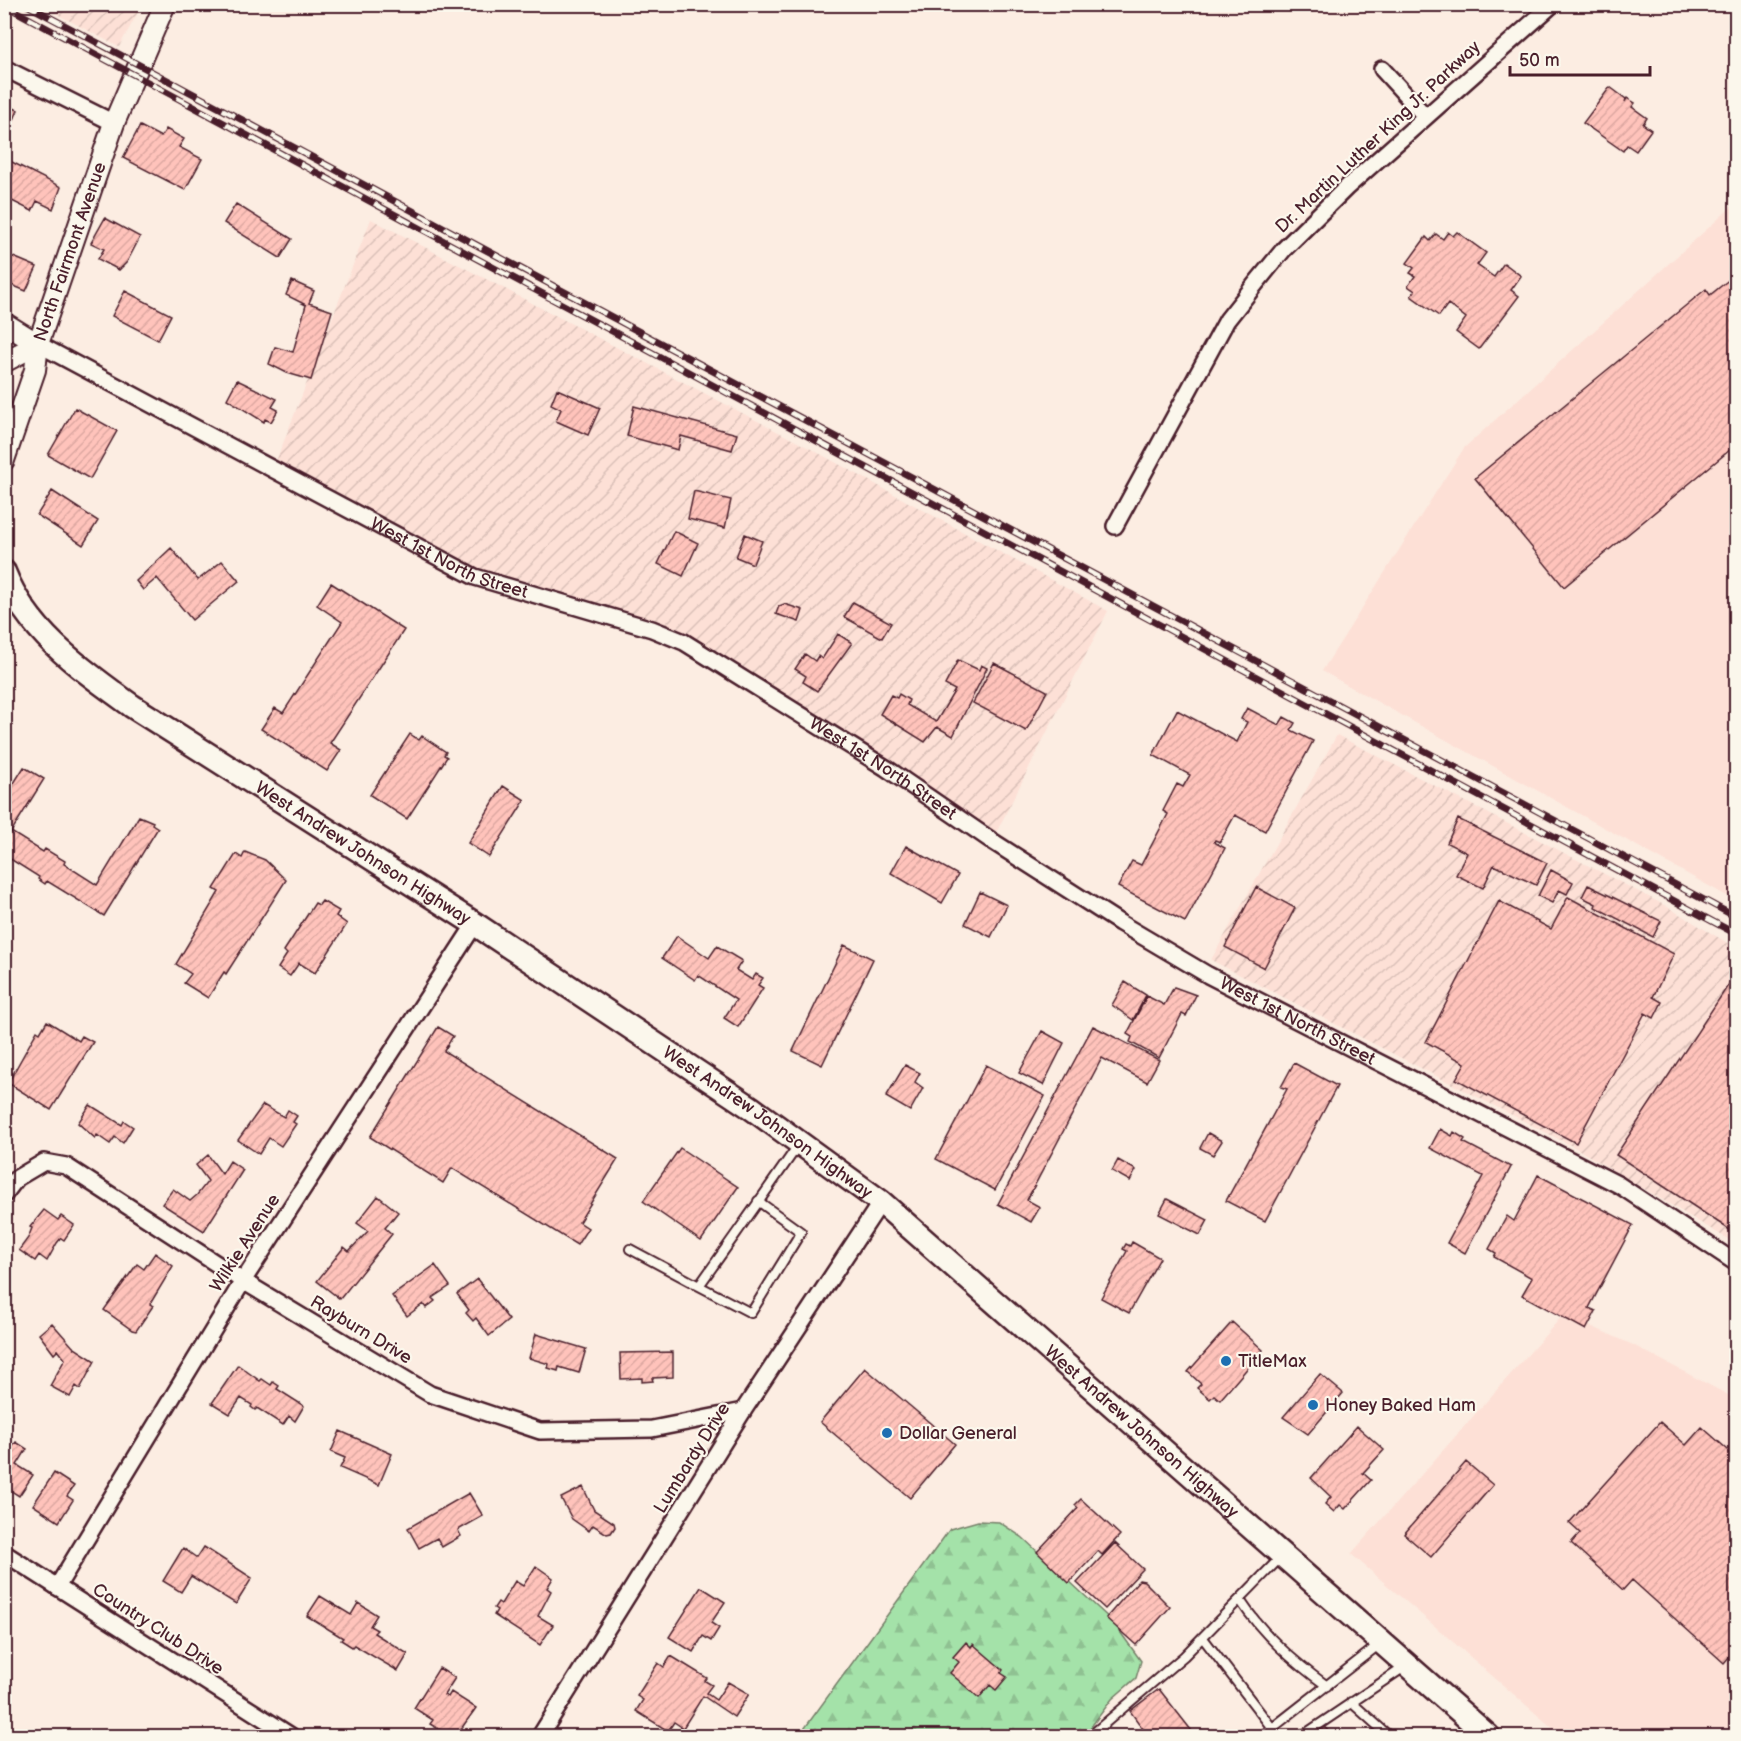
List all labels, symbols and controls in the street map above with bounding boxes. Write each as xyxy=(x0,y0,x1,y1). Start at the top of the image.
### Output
street label: Dr. Martin Luther King Jr. Parkway xyxy=(1271,36,1485,238)
scale bar xyxy=(1510,39,1650,77)
text: 50 m xyxy=(1519,50,1560,71)
street label: North Fairmont Avenue xyxy=(29,159,110,344)
street label: West 1st North Street xyxy=(367,513,531,603)
street label: West 1st North Street xyxy=(806,712,961,824)
street label: West Andrew Johnson Highway xyxy=(252,777,476,930)
street label: West 1st North Street xyxy=(1216,972,1379,1069)
street label: West Andrew Johnson Highway xyxy=(659,1042,877,1203)
street label: Wilkie Avenue xyxy=(205,1190,285,1296)
street label: Rayburn Drive xyxy=(306,1291,416,1369)
street label: West Andrew Johnson Highway xyxy=(1041,1341,1244,1523)
place label: TitleMax xyxy=(1238,1351,1307,1372)
marker: TitleMax xyxy=(1219,1354,1233,1368)
place label: Honey Baked Ham xyxy=(1325,1395,1476,1416)
marker: Honey Baked Ham xyxy=(1306,1398,1320,1412)
street label: Lumbardy Drive xyxy=(650,1399,735,1517)
place label: Dollar General xyxy=(899,1423,1017,1444)
marker: Dollar General xyxy=(880,1426,894,1440)
street label: Country Club Drive xyxy=(89,1579,228,1679)

